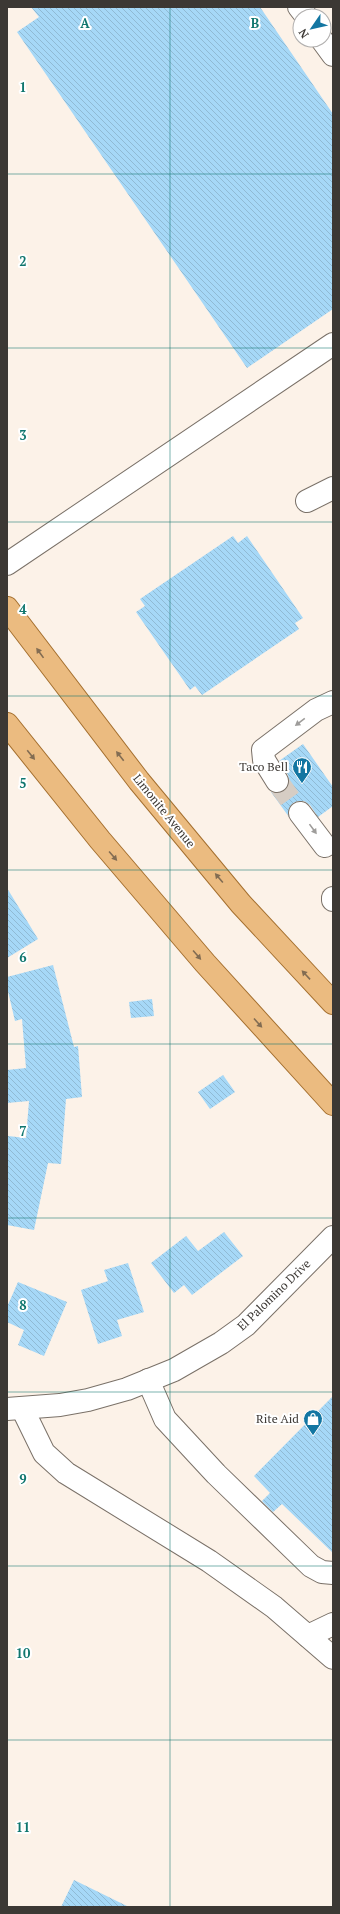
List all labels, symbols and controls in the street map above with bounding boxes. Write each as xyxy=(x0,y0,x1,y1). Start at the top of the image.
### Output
north arrow xyxy=(292,8,332,48)
text: A xyxy=(80,14,90,32)
text: B xyxy=(251,14,259,32)
text: N xyxy=(295,26,312,41)
text: 1 xyxy=(19,78,27,96)
text: 2 xyxy=(19,252,27,270)
text: 3 xyxy=(19,426,27,444)
text: 4 xyxy=(19,600,27,618)
one-way arrow xyxy=(36,647,45,658)
one-way arrow xyxy=(295,718,305,726)
one-way arrow xyxy=(27,749,36,760)
one-way arrow xyxy=(115,750,124,761)
restaurant icon: Taco Bell xyxy=(291,756,313,784)
place label: Taco Bell xyxy=(239,759,288,774)
street label: Limonite Avenue xyxy=(130,771,199,851)
text: 5 xyxy=(19,774,27,792)
one-way arrow xyxy=(308,824,317,835)
one-way arrow xyxy=(108,851,117,861)
one-way arrow xyxy=(215,873,224,884)
text: 6 xyxy=(19,948,27,966)
one-way arrow xyxy=(193,949,202,960)
one-way arrow xyxy=(302,970,311,980)
one-way arrow xyxy=(254,1017,263,1028)
text: 7 xyxy=(19,1122,27,1140)
street label: El Palomino Drive xyxy=(234,1256,313,1333)
text: 8 xyxy=(19,1296,27,1314)
shop icon: Rite Aid xyxy=(302,1408,324,1436)
place label: Rite Aid xyxy=(256,1411,299,1426)
text: 9 xyxy=(19,1470,27,1488)
text: 10 xyxy=(16,1644,31,1662)
text: 11 xyxy=(16,1818,30,1836)

